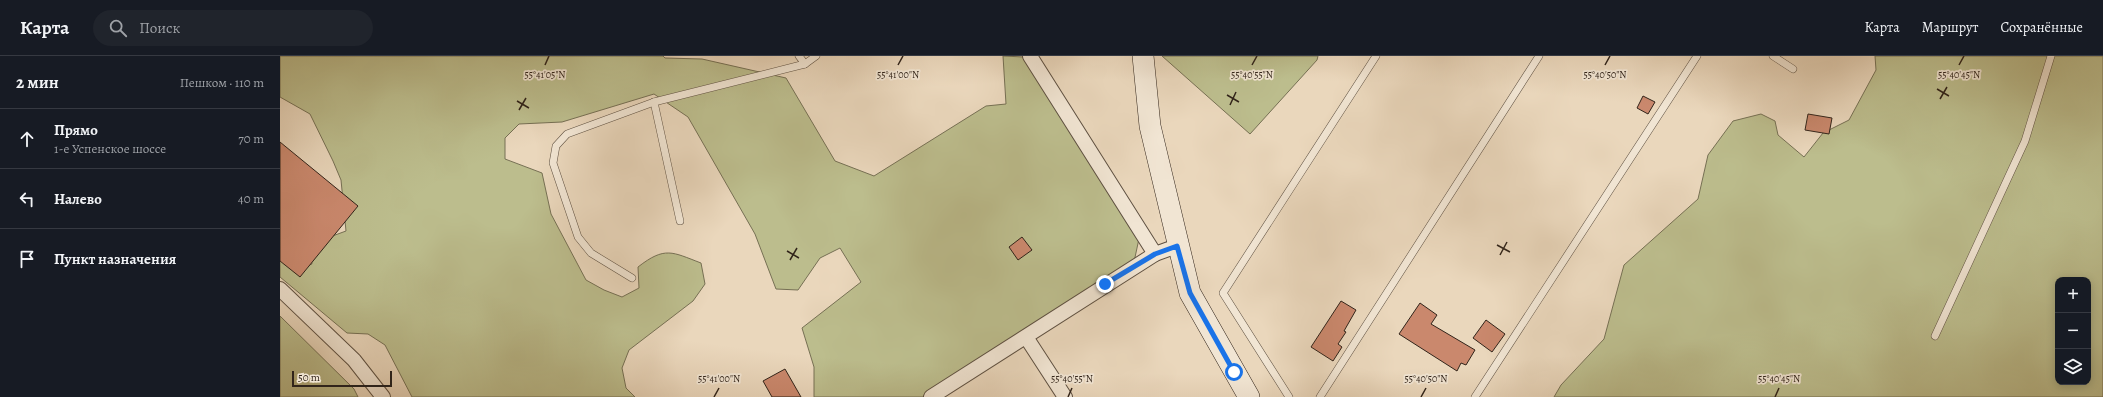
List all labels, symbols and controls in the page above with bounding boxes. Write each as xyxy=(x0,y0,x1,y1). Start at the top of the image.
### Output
search box xyxy=(93,10,373,46)
text: Карта xyxy=(20,15,69,41)
icon: search xyxy=(107,17,129,39)
text: Поиск xyxy=(139,18,180,38)
text: Карта xyxy=(1865,18,1900,37)
text: Маршрут xyxy=(1922,18,1978,37)
text: Сохранённые xyxy=(2000,18,2083,37)
text: 55°41'05"N xyxy=(524,68,566,81)
text: 55°41'00"N xyxy=(877,68,919,81)
text: 55°40'55"N xyxy=(1231,68,1273,81)
text: 55°40'50"N xyxy=(1583,68,1627,81)
text: 55°40'45"N xyxy=(1938,68,1980,81)
text: 2 мин xyxy=(16,71,59,94)
text: Пешком · 110 m xyxy=(180,74,264,91)
text: Прямо xyxy=(54,120,98,140)
icon: ahead xyxy=(16,128,38,150)
text: 70 m xyxy=(238,130,264,147)
text: 1-е Успенское шоссе xyxy=(54,140,166,157)
icon: left xyxy=(16,188,38,210)
text: Налево xyxy=(54,189,102,209)
text: 40 m xyxy=(238,190,264,207)
icon: arrive xyxy=(16,248,38,270)
text: Пункт назначения xyxy=(54,249,176,269)
route end xyxy=(1096,275,1114,293)
map controls xyxy=(2055,277,2091,385)
button: + xyxy=(2055,277,2091,313)
button: − xyxy=(2055,313,2091,349)
button: layers xyxy=(2055,349,2091,385)
route start xyxy=(1225,363,1243,381)
scale bar xyxy=(292,369,392,388)
text: 50 m xyxy=(298,370,320,385)
text: 55°41'00"N xyxy=(698,372,740,385)
text: 55°40'55"N xyxy=(1051,372,1093,385)
text: 55°40'50"N xyxy=(1404,372,1448,385)
text: 55°40'45"N xyxy=(1758,372,1800,385)

